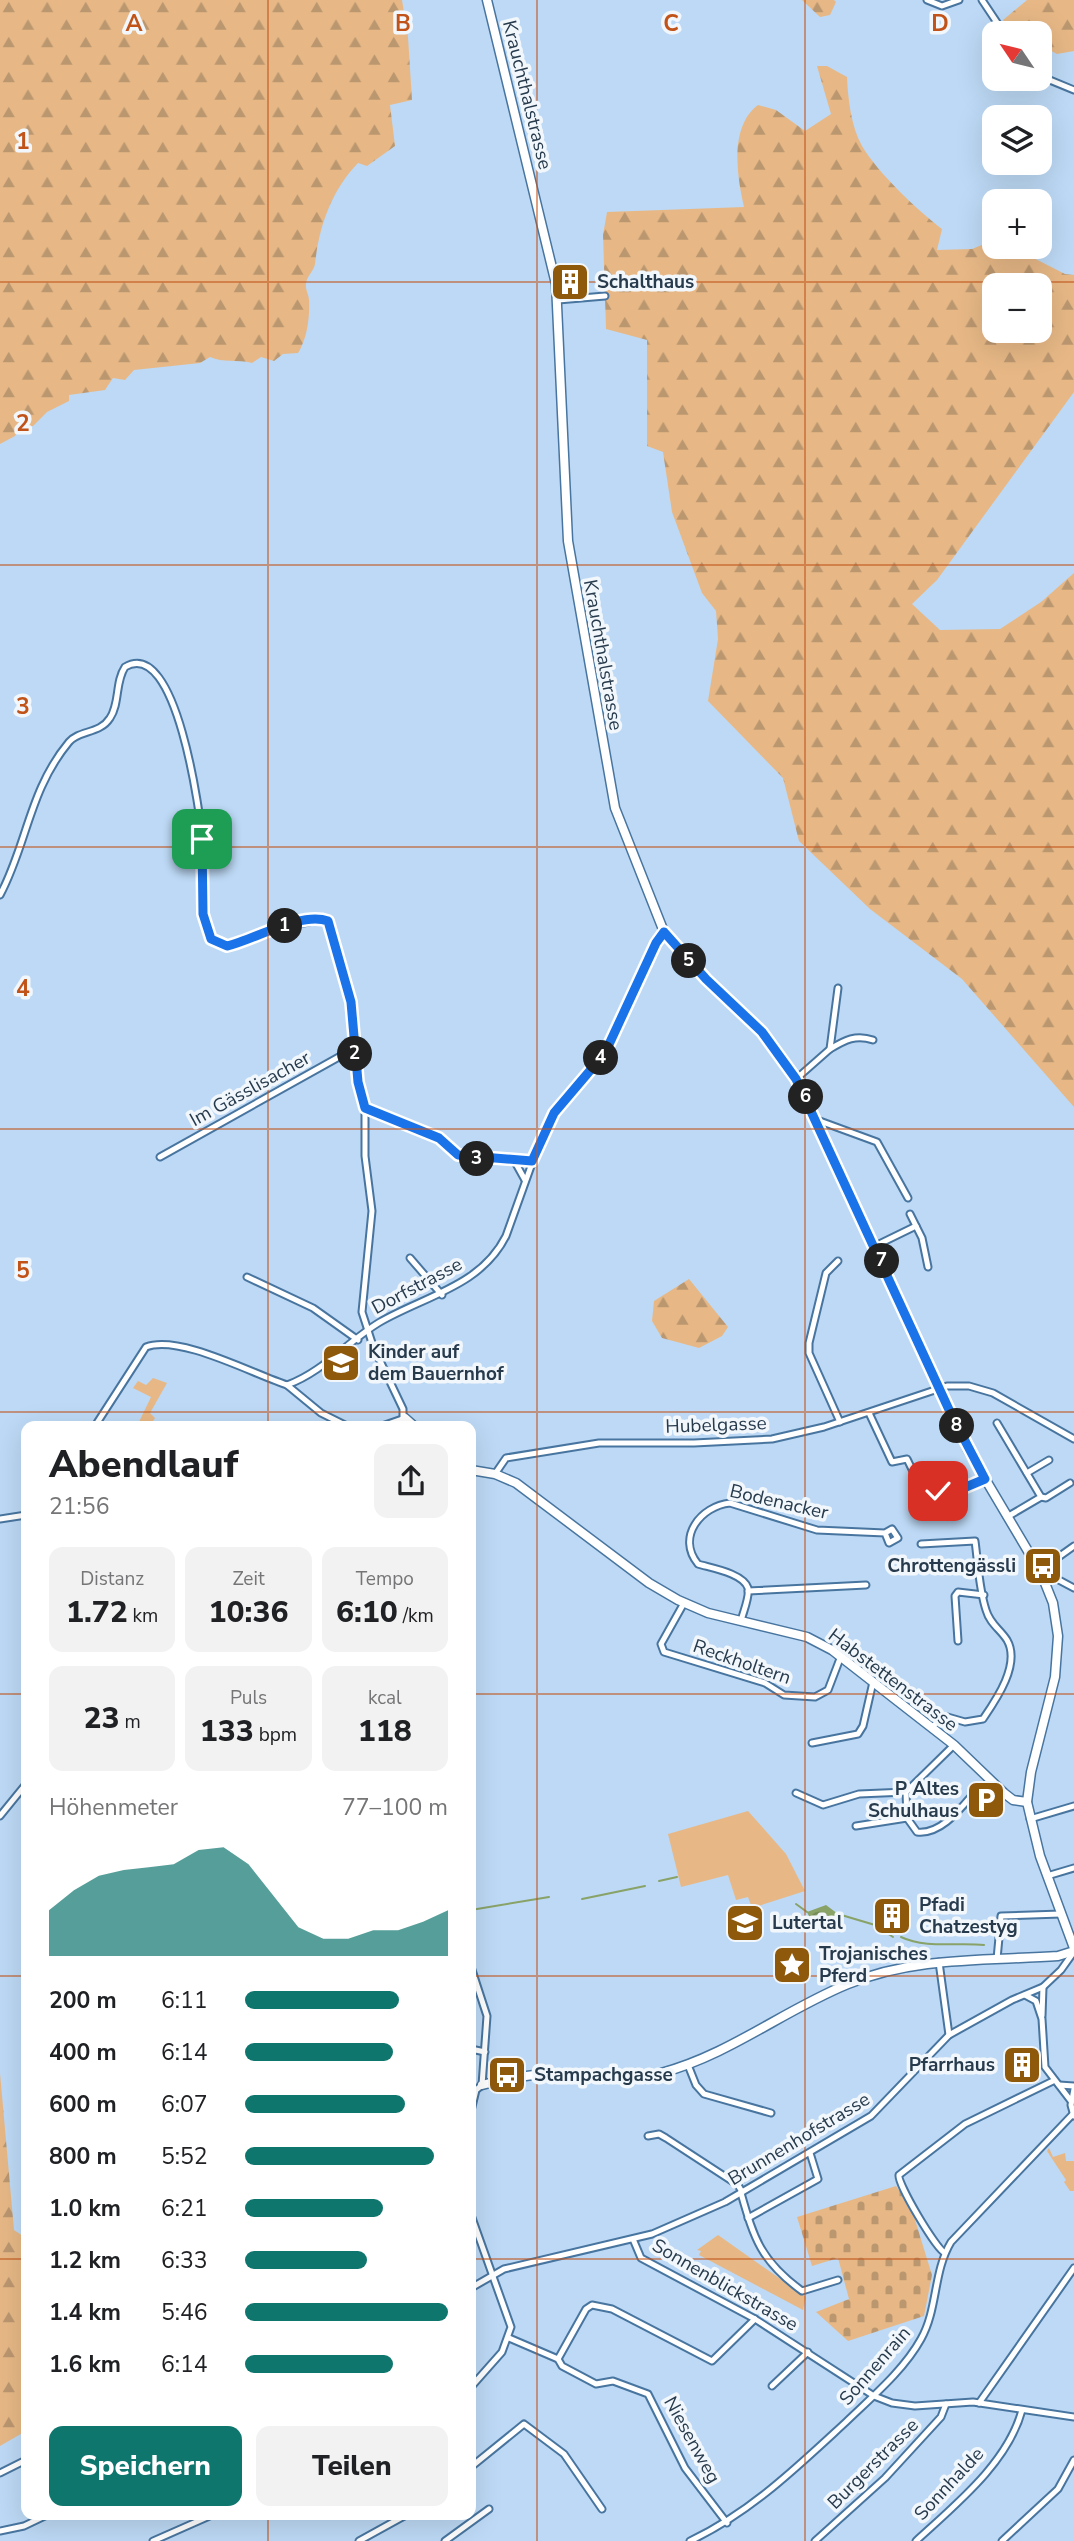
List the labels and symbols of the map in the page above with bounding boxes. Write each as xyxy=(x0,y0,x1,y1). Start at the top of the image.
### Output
text: A xyxy=(125,8,143,39)
text: B xyxy=(395,8,411,39)
text: C xyxy=(663,8,679,39)
text: D xyxy=(931,8,949,39)
street label: Krauchthalstrasse xyxy=(496,18,558,172)
north arrow xyxy=(982,21,1052,91)
text: 1 xyxy=(16,126,30,157)
building icon: Schalthaus xyxy=(549,261,591,303)
place label: Schalthaus xyxy=(597,269,694,295)
text: 2 xyxy=(16,408,30,439)
street label: Krauchthalstrasse xyxy=(577,577,629,733)
text: 3 xyxy=(16,691,30,722)
pin xyxy=(172,809,232,869)
pin: 1 xyxy=(268,908,302,944)
pin: 5 xyxy=(672,944,706,978)
text: 4 xyxy=(16,973,30,1004)
pin: 2 xyxy=(338,1036,372,1072)
pin: 4 xyxy=(584,1040,618,1076)
street label: Im Gässlisacher xyxy=(185,1045,315,1133)
pin: 6 xyxy=(788,1080,824,1114)
pin: 3 xyxy=(460,1142,494,1176)
pin: 7 xyxy=(864,1244,900,1278)
street label: Dorfstrasse xyxy=(367,1251,467,1321)
text: 5 xyxy=(16,1255,30,1286)
place label: Kinder auf dem Bauernhof xyxy=(368,1339,505,1387)
school or university icon: Kinder auf dem Bauernhof xyxy=(320,1342,362,1384)
pin: 8 xyxy=(940,1408,974,1444)
street label: Hubelgasse xyxy=(665,1410,767,1440)
pin xyxy=(908,1461,968,1521)
street label: Bodenacker xyxy=(727,1478,831,1526)
bus stop icon: Chrottengässli xyxy=(1022,1545,1064,1587)
place label: Chrottengässli xyxy=(887,1553,1016,1579)
street label: Habstettenstrasse xyxy=(823,1623,963,1737)
street label: Reckholtern xyxy=(690,1633,794,1691)
place label: P Altes Schulhaus xyxy=(868,1776,959,1824)
parking icon: P Altes Schulhaus xyxy=(965,1779,1007,1821)
place label: Pfadi Chatzestyg xyxy=(919,1892,1018,1940)
building icon: Pfadi Chatzestyg xyxy=(871,1895,913,1937)
school or university icon: Lutertal xyxy=(724,1902,766,1944)
place label: Lutertal xyxy=(772,1910,843,1936)
place label: Trojanisches Pferd xyxy=(819,1941,928,1989)
place icon: Trojanisches Pferd xyxy=(771,1944,813,1986)
building icon: Pfarrhaus xyxy=(1001,2044,1043,2086)
place label: Pfarrhaus xyxy=(909,2052,995,2078)
bus stop icon: Stampachgasse xyxy=(486,2054,528,2096)
place label: Stampachgasse xyxy=(534,2062,673,2088)
street label: Brunnenhofstrasse xyxy=(723,2086,875,2192)
street label: Sonnenblickstrasse xyxy=(647,2233,803,2337)
street label: Sonnenrain xyxy=(833,2321,917,2411)
street label: Niesenweg xyxy=(657,2392,727,2488)
street label: Burgerstrasse xyxy=(822,2413,924,2515)
street label: Sonnhalde xyxy=(908,2442,990,2526)

